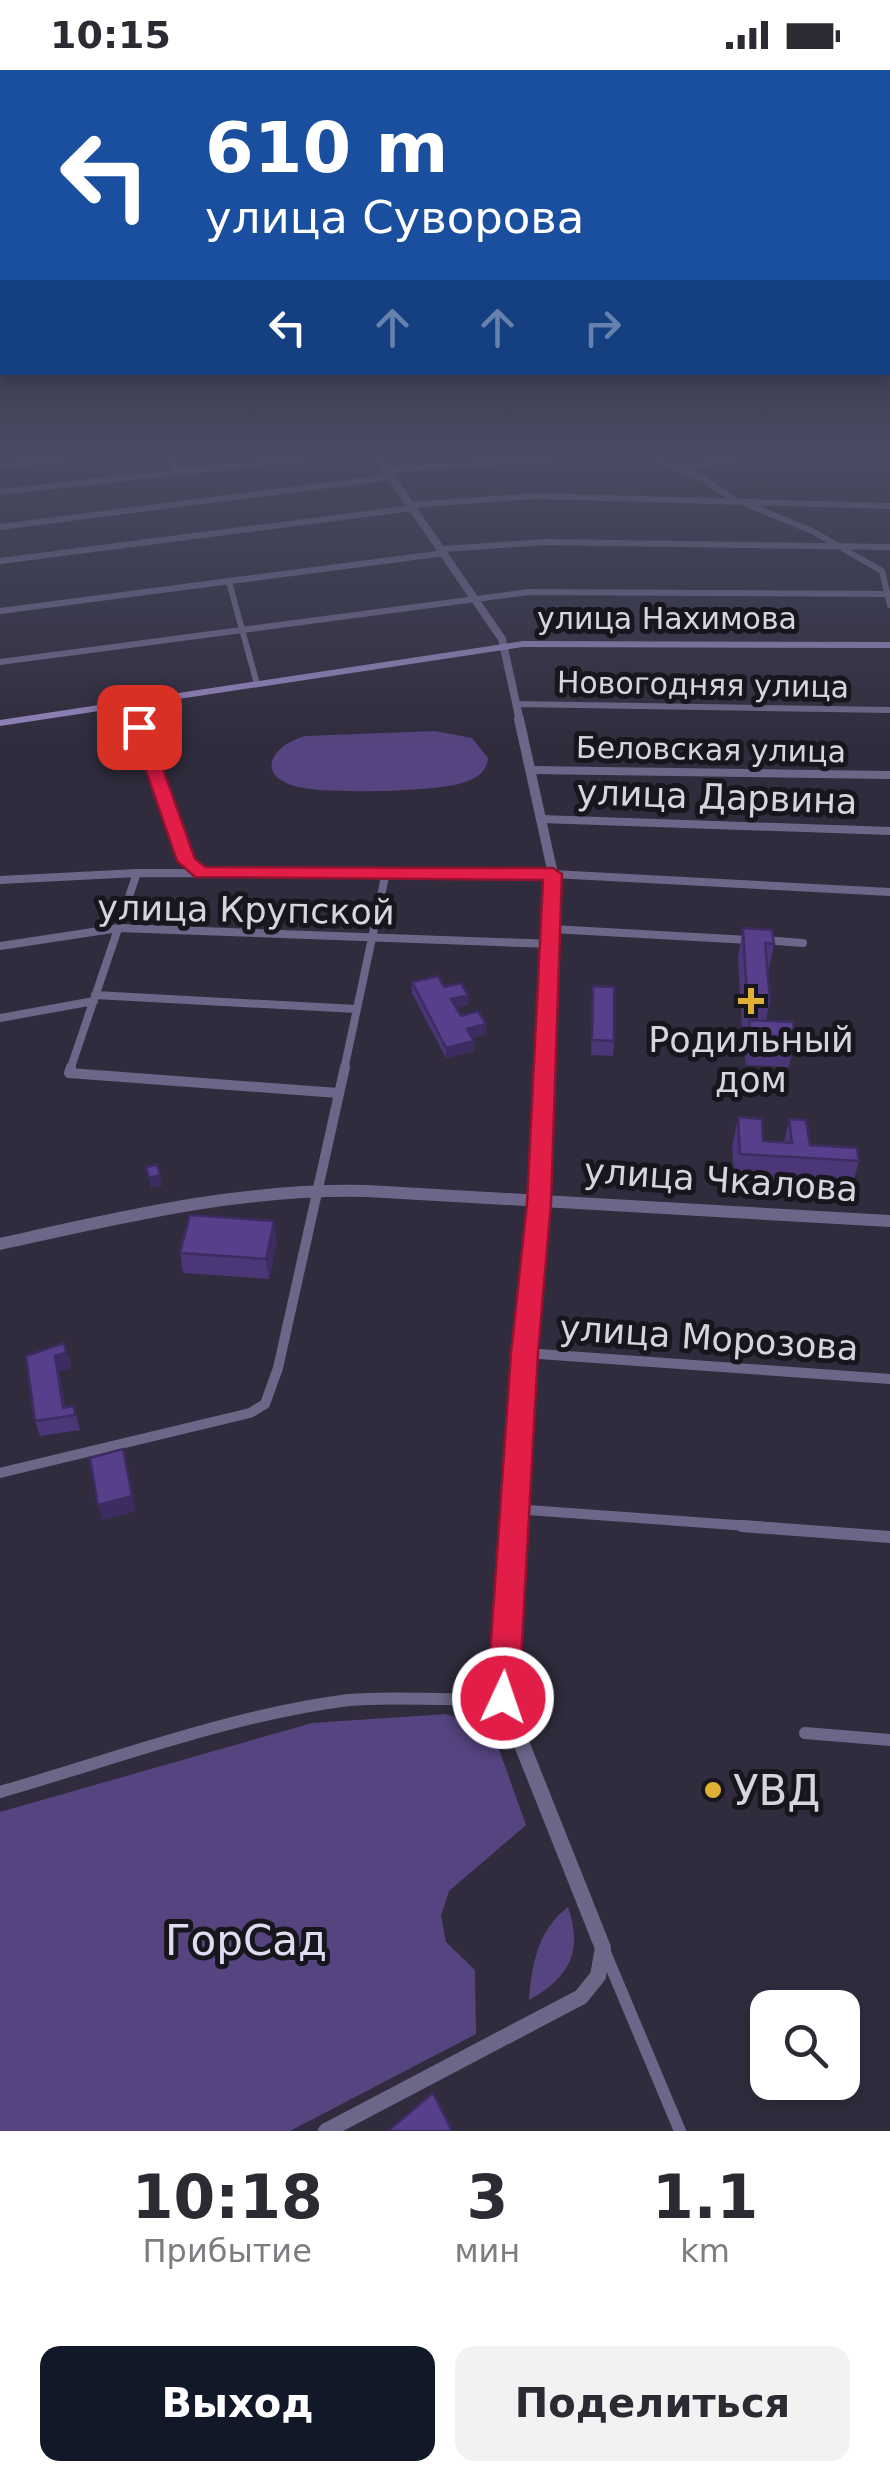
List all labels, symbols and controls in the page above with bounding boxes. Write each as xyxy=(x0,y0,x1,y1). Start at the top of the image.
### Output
text: 10:15 xyxy=(50,13,171,57)
text: 610 m xyxy=(205,107,448,189)
icon: left xyxy=(40,110,170,240)
text: улица Суворова xyxy=(205,191,584,244)
icon: left xyxy=(260,300,315,355)
icon: ahead xyxy=(365,300,420,355)
icon: ahead xyxy=(470,300,525,355)
icon: right xyxy=(575,300,630,355)
street label: улица Нахимова xyxy=(537,601,797,636)
street label: Новогодняя улица xyxy=(557,664,849,705)
pin xyxy=(97,685,182,770)
icon: arrive xyxy=(112,700,167,755)
street label: Беловская улица xyxy=(576,730,846,769)
street label: улица Дарвина xyxy=(576,772,858,822)
street label: улица Крупской xyxy=(97,887,395,933)
marker: Родильный дом xyxy=(738,988,764,1014)
place label: Родильный дом xyxy=(648,1020,854,1100)
street label: улица Чкалова xyxy=(583,1150,859,1210)
street label: улица Морозова xyxy=(558,1308,860,1368)
position arrow xyxy=(451,1646,555,1750)
place label: УВД xyxy=(733,1766,820,1815)
marker: УВД xyxy=(702,1779,724,1801)
park label: ГорСад xyxy=(165,1916,327,1965)
map controls xyxy=(750,1990,860,2100)
button: search xyxy=(750,1990,860,2100)
text: 10:18 xyxy=(132,2162,323,2232)
text: 3 xyxy=(466,2162,508,2232)
text: 1.1 xyxy=(652,2162,758,2232)
text: Прибытие xyxy=(143,2232,312,2270)
text: мин xyxy=(454,2232,520,2270)
text: km xyxy=(680,2232,730,2270)
button: Выход xyxy=(40,2346,435,2461)
button: Поделиться xyxy=(455,2346,850,2461)

